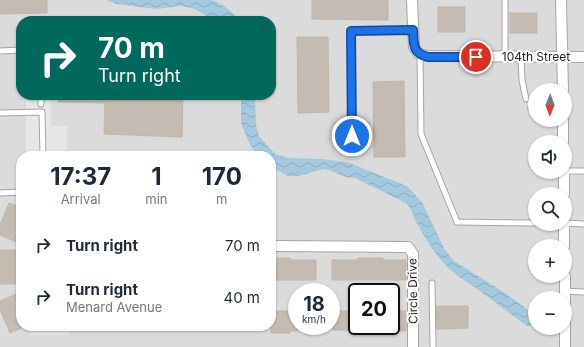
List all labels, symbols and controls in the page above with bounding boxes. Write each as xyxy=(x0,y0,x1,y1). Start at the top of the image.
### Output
text: 70 m xyxy=(98,31,165,65)
icon: right xyxy=(32,32,84,84)
pin xyxy=(459,40,493,74)
icon: arrive xyxy=(465,46,487,68)
street label: 104th Street xyxy=(502,49,570,64)
text: Turn right xyxy=(98,65,181,86)
north arrow xyxy=(528,83,572,127)
map controls xyxy=(528,83,572,335)
position arrow xyxy=(331,115,373,157)
button: sound xyxy=(528,135,572,179)
text: 17:37 xyxy=(50,162,111,191)
text: 1 xyxy=(151,162,162,191)
text: 170 xyxy=(202,162,242,191)
button: search xyxy=(528,187,572,231)
text: Arrival xyxy=(61,191,101,207)
text: min xyxy=(145,191,168,207)
text: m xyxy=(216,191,227,207)
icon: right xyxy=(32,234,54,256)
text: Turn right xyxy=(66,236,138,255)
text: 70 m xyxy=(225,236,260,255)
button: + xyxy=(528,239,572,283)
street label: Circle Drive xyxy=(404,258,421,324)
text: Turn right xyxy=(66,280,138,299)
speed limit sign: 20 xyxy=(348,283,400,335)
icon: right xyxy=(32,286,54,308)
text: 40 m xyxy=(223,288,260,307)
button: − xyxy=(528,291,572,335)
text: 18 xyxy=(303,292,325,316)
text: Menard Avenue xyxy=(66,299,162,315)
text: km/h xyxy=(302,313,326,325)

